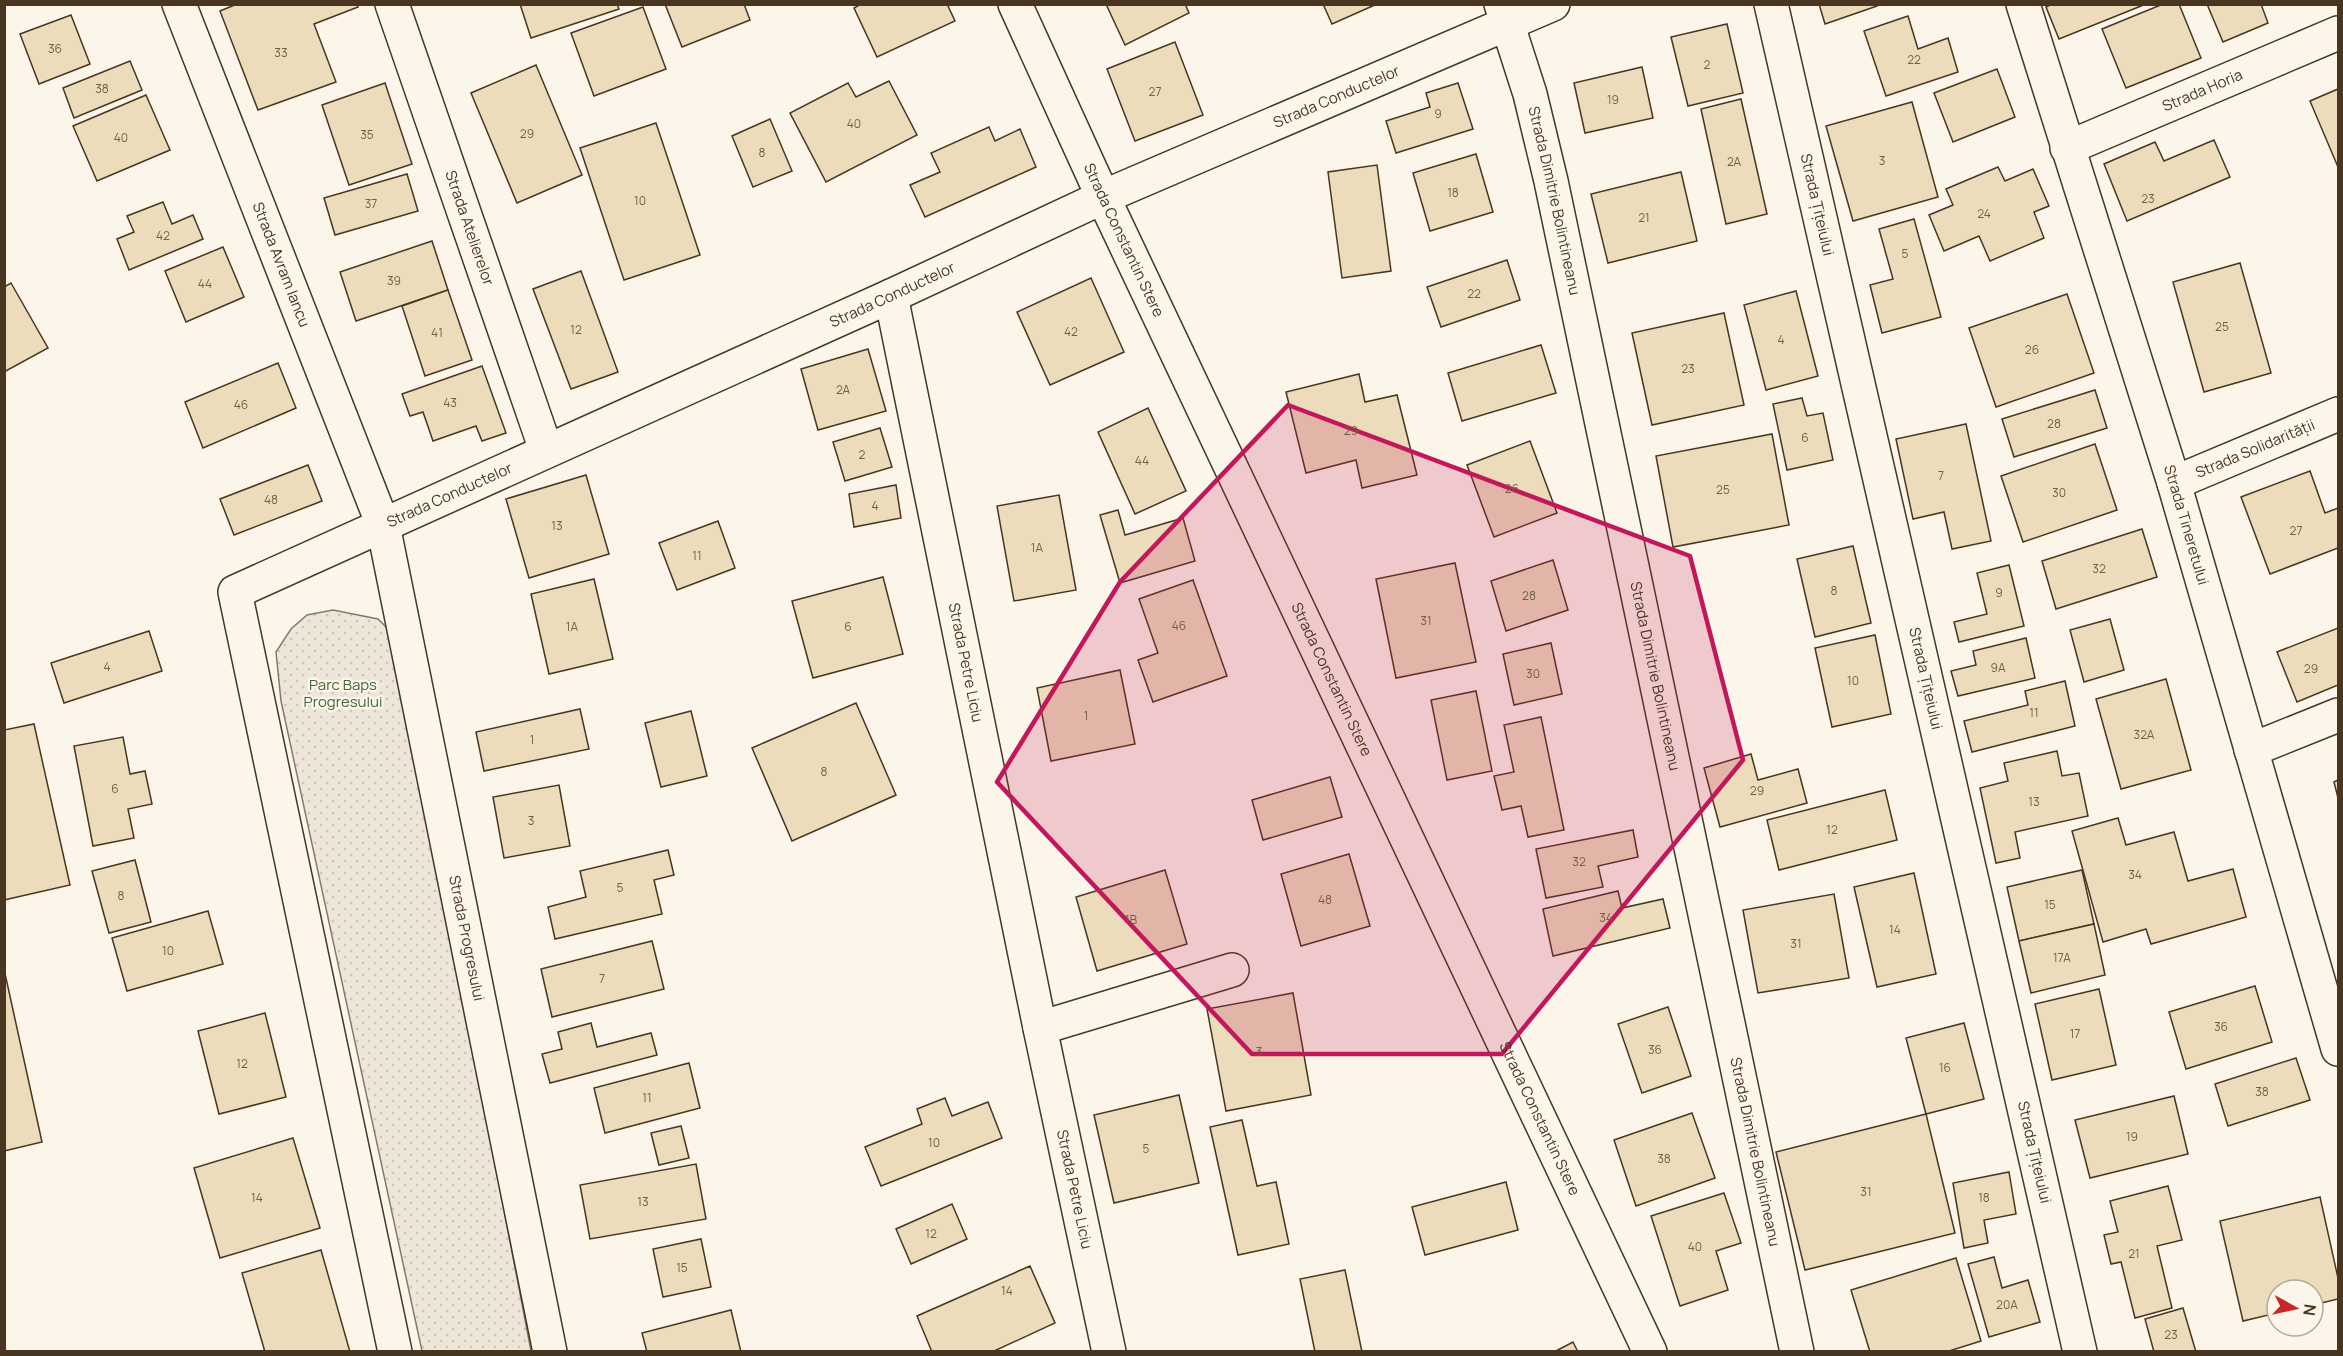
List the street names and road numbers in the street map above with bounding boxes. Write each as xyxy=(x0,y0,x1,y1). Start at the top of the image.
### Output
street label: Strada Conductelor xyxy=(1270,60,1403,133)
street label: Strada Horia xyxy=(2159,64,2246,116)
street label: Strada Dimitrie Bolintineanu xyxy=(1523,104,1586,297)
street label: Strada Țițeiului xyxy=(1796,151,1839,258)
street label: Strada Constantin Stere xyxy=(1079,160,1169,321)
street label: Strada Atelierelor xyxy=(440,168,500,289)
street label: Strada Avram Iancu xyxy=(248,199,316,330)
street label: Strada Conductelor xyxy=(826,256,959,332)
street label: Strada Solidarității xyxy=(2192,414,2318,483)
street label: Strada Conductelor xyxy=(383,457,516,532)
street label: Strada Tineretului xyxy=(2159,462,2214,587)
street label: Strada Dimitrie Bolintineanu xyxy=(1625,580,1686,773)
street label: Strada Constantin Stere xyxy=(1287,599,1377,760)
street label: Strada Petre Liciu xyxy=(944,601,988,724)
street label: Strada Țițeiului xyxy=(1904,625,1948,732)
street label: Strada Progresului xyxy=(444,873,490,1003)
street label: Strada Constantin Stere xyxy=(1495,1038,1585,1199)
street label: Strada Dimitrie Bolintineanu xyxy=(1725,1055,1786,1248)
street label: Strada Țițeiului xyxy=(2013,1099,2057,1205)
street label: Strada Petre Liciu xyxy=(1052,1128,1098,1251)

